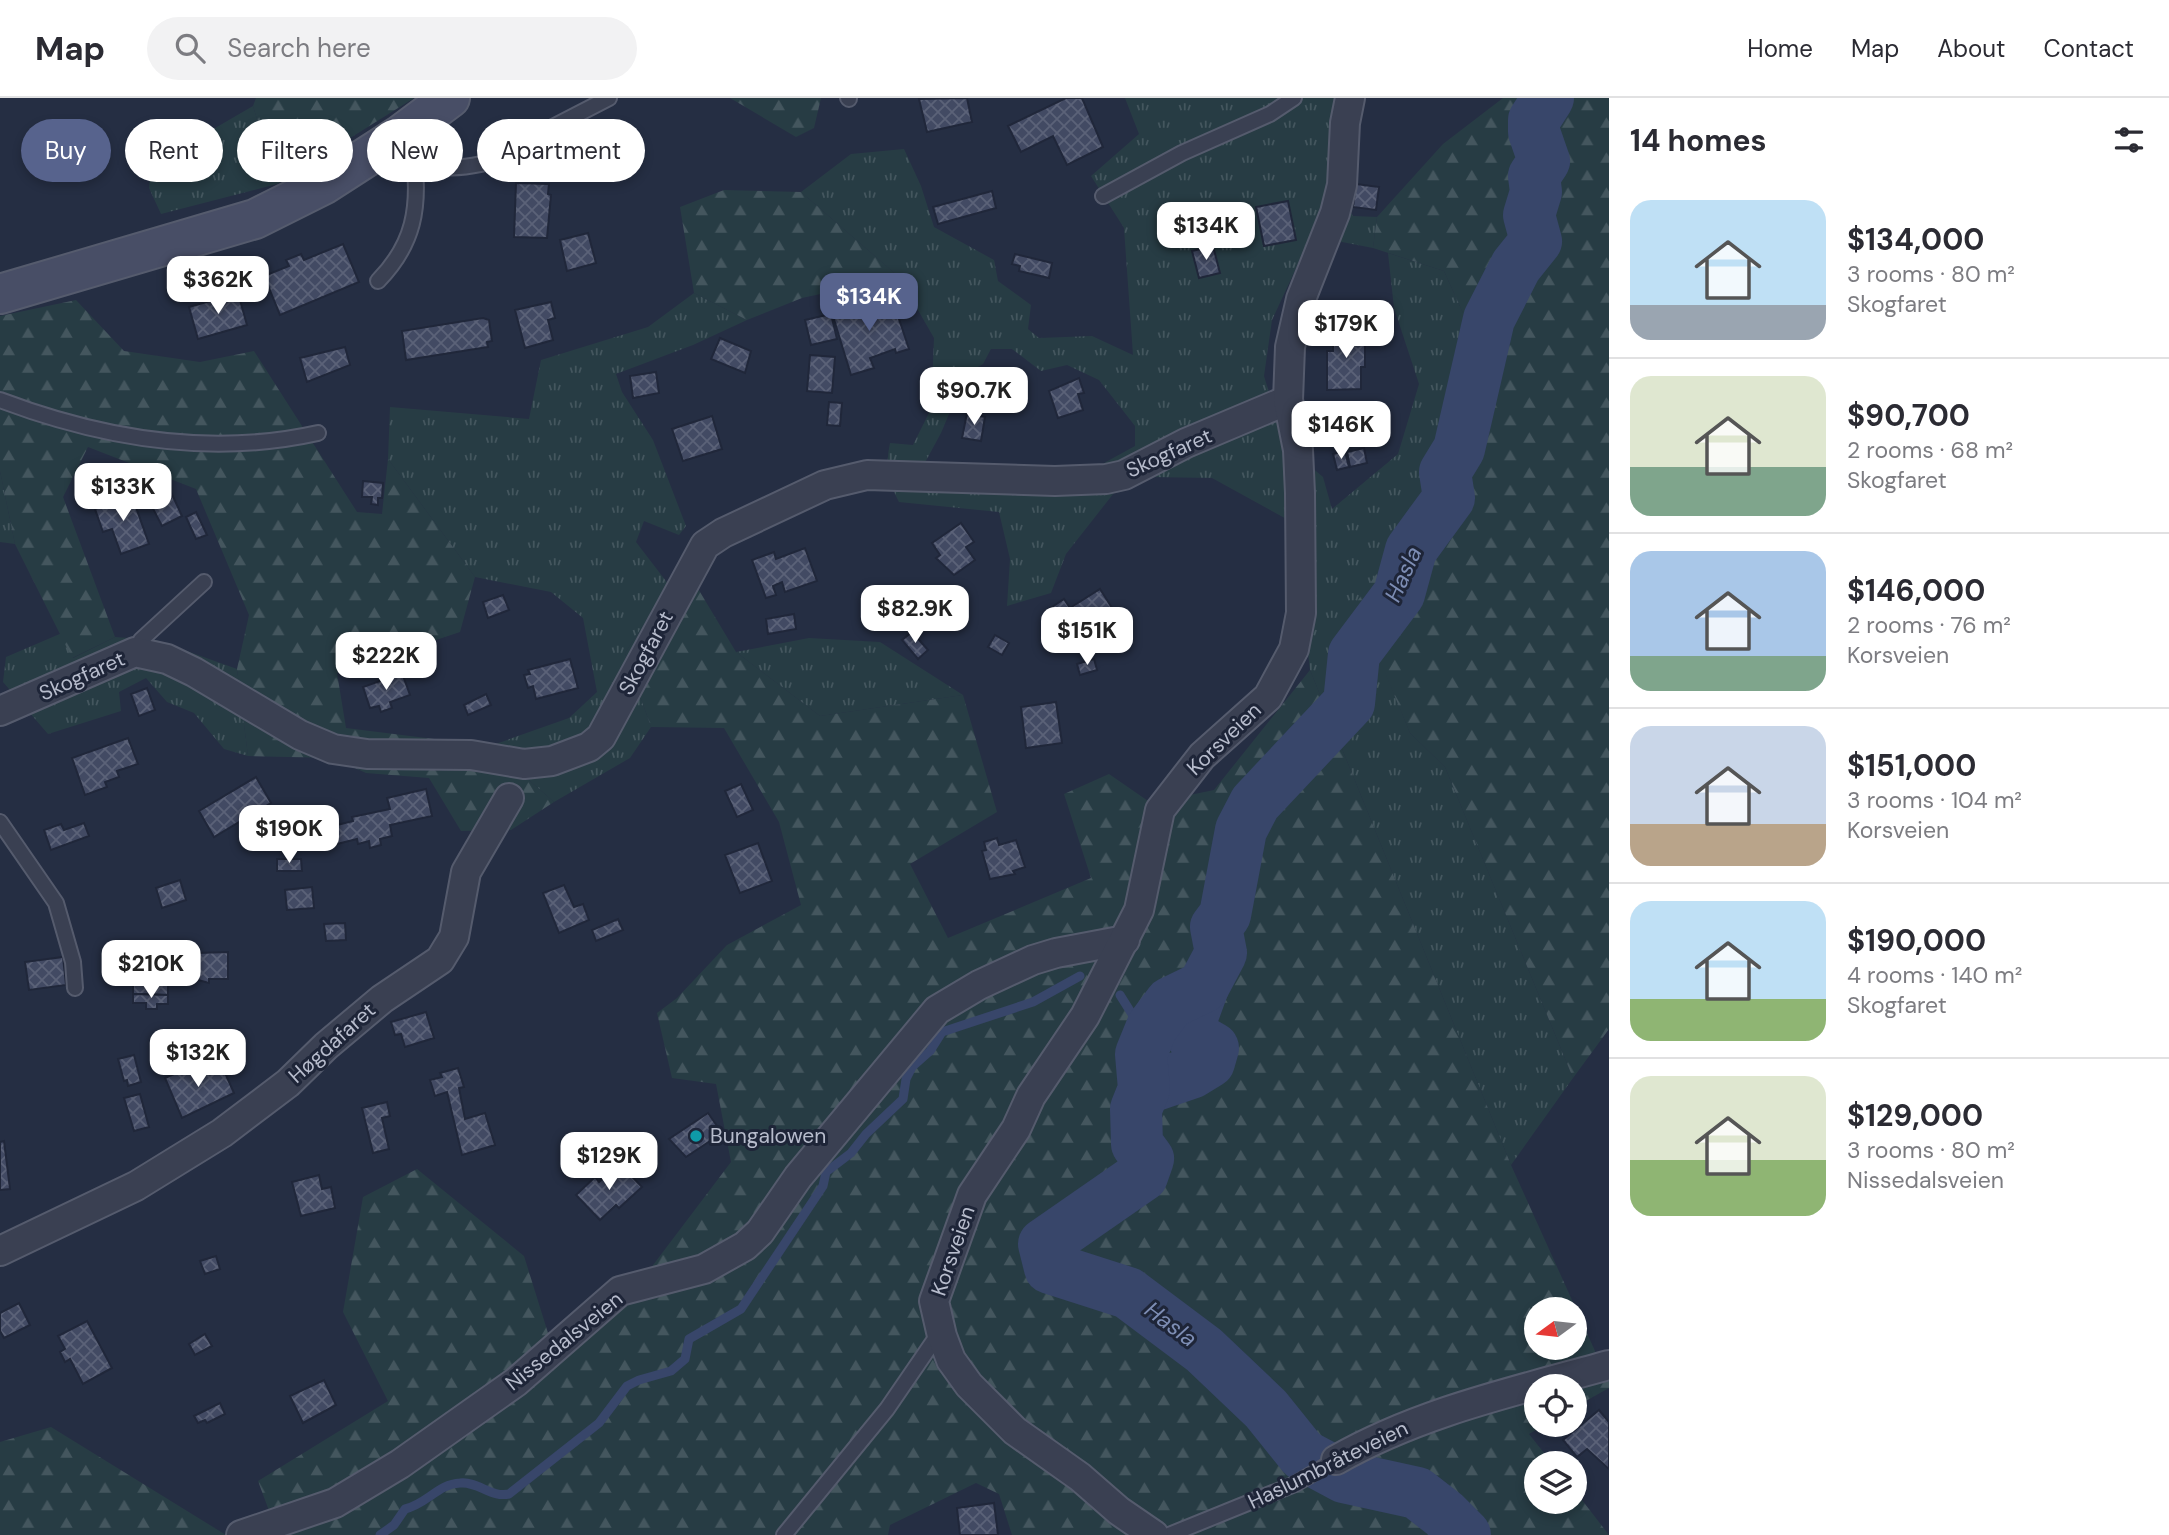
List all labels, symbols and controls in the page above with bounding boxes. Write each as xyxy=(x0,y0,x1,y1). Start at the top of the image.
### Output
search box xyxy=(147,17,637,80)
text: Map xyxy=(35,27,105,70)
icon: search xyxy=(171,29,209,67)
text: Search here xyxy=(227,31,371,65)
text: Home xyxy=(1747,33,1813,64)
text: Map xyxy=(1851,33,1899,64)
text: About xyxy=(1937,33,2006,64)
text: Contact xyxy=(2044,33,2134,64)
chip: Buy xyxy=(21,119,111,182)
chip: Rent xyxy=(125,119,223,182)
chip: Filters xyxy=(237,119,353,182)
chip: New xyxy=(367,119,463,182)
chip: Apartment xyxy=(477,119,645,182)
text: 14 homes xyxy=(1630,121,1767,160)
icon: filters xyxy=(2110,121,2148,159)
pin: $134K xyxy=(1157,202,1255,262)
text: $134K xyxy=(1173,210,1239,240)
text: $134,000 xyxy=(1847,220,1984,259)
icon: home xyxy=(1686,228,1770,312)
pin: $362K xyxy=(169,256,267,316)
text: 3 rooms · 80 m² xyxy=(1847,259,2015,289)
text: $362K xyxy=(183,264,253,294)
pin: $134K xyxy=(820,274,918,333)
text: $134K xyxy=(836,281,902,311)
text: Skogfaret xyxy=(1847,289,1947,319)
pin: $179K xyxy=(1297,300,1395,360)
text: $179K xyxy=(1314,308,1378,338)
pin: $90.7K xyxy=(917,368,1031,427)
text: $90.7K xyxy=(936,375,1012,405)
text: $90,700 xyxy=(1847,396,1970,435)
pin: $146K xyxy=(1292,402,1390,461)
icon: home xyxy=(1686,404,1770,488)
text: $146K xyxy=(1308,409,1374,439)
street label: Skogfaret xyxy=(1122,422,1216,484)
text: 2 rooms · 68 m² xyxy=(1847,435,2013,465)
pin: $133K xyxy=(74,464,172,523)
text: Skogfaret xyxy=(1847,465,1947,495)
text: $133K xyxy=(90,471,156,501)
water label: Hasla xyxy=(1378,541,1428,607)
text: $146,000 xyxy=(1847,571,1985,610)
icon: home xyxy=(1686,579,1770,663)
pin: $82.9K xyxy=(858,586,972,645)
text: $82.9K xyxy=(877,593,953,623)
street label: Skogfaret xyxy=(612,606,680,700)
pin: $151K xyxy=(1038,608,1136,667)
text: 2 rooms · 76 m² xyxy=(1847,610,2011,640)
text: $151K xyxy=(1057,615,1117,645)
pin: $222K xyxy=(337,632,435,692)
text: $222K xyxy=(352,640,420,670)
text: Korsveien xyxy=(1847,640,1949,670)
street label: Skogfaret xyxy=(35,645,129,707)
street label: Korsveien xyxy=(1181,697,1267,781)
text: $151,000 xyxy=(1847,746,1976,785)
icon: home xyxy=(1686,754,1770,838)
text: 3 rooms · 104 m² xyxy=(1847,785,2022,815)
pin: $190K xyxy=(240,806,338,865)
text: $190K xyxy=(255,813,323,843)
text: Korsveien xyxy=(1847,815,1949,845)
text: $190,000 xyxy=(1847,921,1986,960)
icon: home xyxy=(1686,929,1770,1013)
pin: $210K xyxy=(102,940,200,1000)
text: $210K xyxy=(118,948,184,978)
text: 4 rooms · 140 m² xyxy=(1847,960,2022,990)
text: Skogfaret xyxy=(1847,990,1947,1020)
street label: Høgdafaret xyxy=(282,996,382,1090)
pin: $132K xyxy=(149,1030,247,1089)
text: $132K xyxy=(166,1037,230,1067)
text: $129,000 xyxy=(1847,1096,1983,1135)
icon: home xyxy=(1686,1104,1770,1188)
place label: Bungalowen xyxy=(710,1122,826,1150)
marker: Bungalowen xyxy=(688,1128,704,1144)
pin: $129K xyxy=(560,1132,658,1192)
text: 3 rooms · 80 m² xyxy=(1847,1135,2015,1165)
text: $129K xyxy=(576,1140,642,1170)
text: Nissedalsveien xyxy=(1847,1165,2004,1195)
street label: Korsveien xyxy=(925,1202,981,1300)
street label: Nissedalsveien xyxy=(500,1285,628,1397)
water label: Hasla xyxy=(1139,1295,1203,1353)
north arrow xyxy=(1524,1297,1587,1360)
map controls xyxy=(1524,1297,1587,1514)
button: locate xyxy=(1524,1374,1587,1437)
street label: Haslumbråteveien xyxy=(1243,1414,1413,1516)
button: layers xyxy=(1524,1451,1587,1514)

